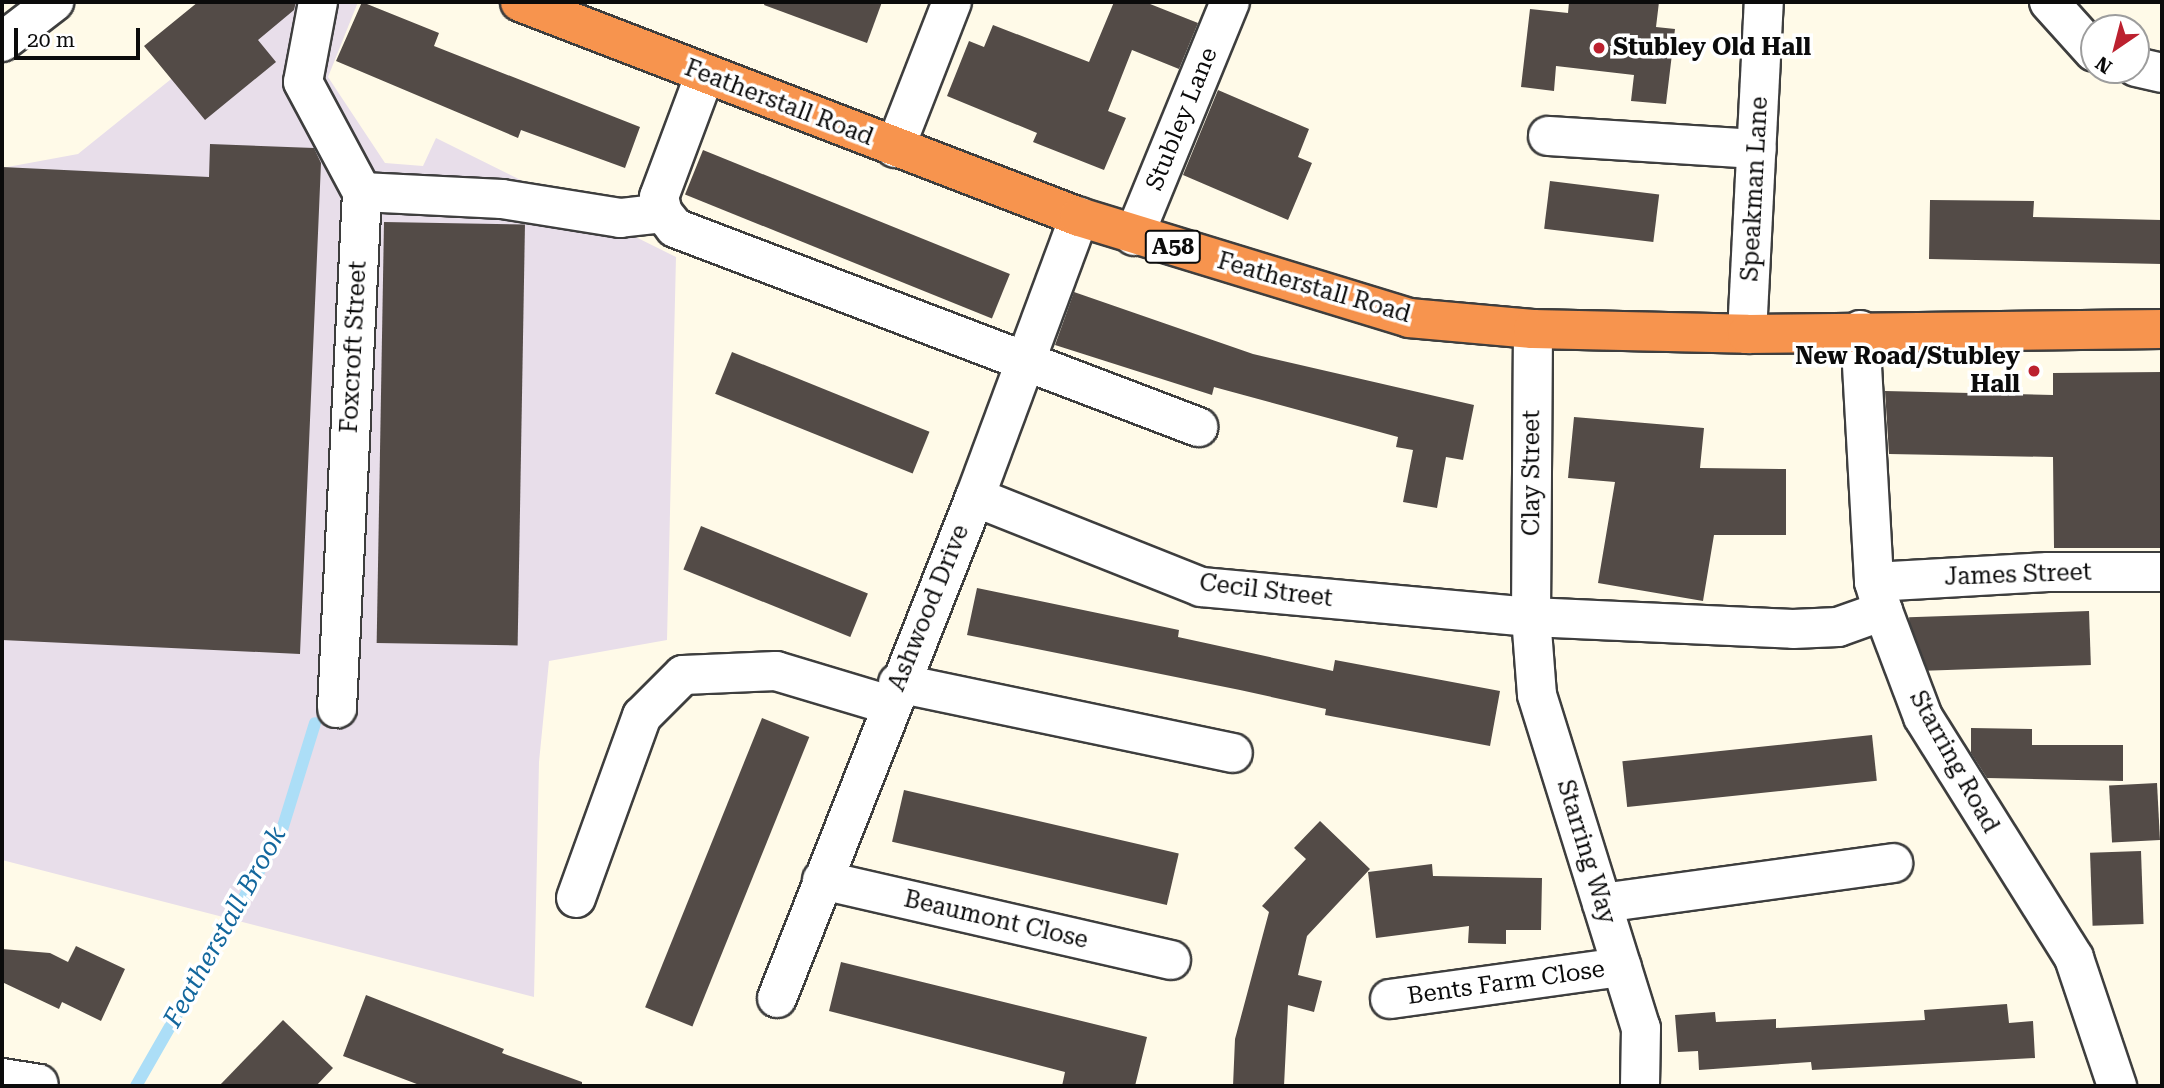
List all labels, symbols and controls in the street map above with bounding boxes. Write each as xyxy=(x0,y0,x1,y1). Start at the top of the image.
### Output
scale bar xyxy=(18,14,144,58)
north arrow xyxy=(2080,14,2150,84)
text: 20 m xyxy=(27,28,75,52)
place label: Stubley Old Hall xyxy=(1613,34,1811,62)
marker: Stubley Old Hall xyxy=(1591,40,1607,56)
street label: Stubley Lane xyxy=(1140,43,1224,195)
text: N xyxy=(2091,51,2116,79)
street label: Featherstall Road xyxy=(681,54,877,152)
street label: Speakman Lane xyxy=(1736,96,1774,282)
road number: A58 xyxy=(1143,228,1203,266)
street label: Featherstall Road xyxy=(1214,247,1414,329)
street label: Foxcroft Street xyxy=(335,260,373,434)
place label: New Road/Stubley Hall xyxy=(1795,343,2020,399)
marker: New Road/Stubley Hall xyxy=(2026,363,2042,379)
street label: Clay Street xyxy=(1518,410,1546,536)
street label: Ashwood Drive xyxy=(883,521,975,695)
street label: James Street xyxy=(1944,558,2092,592)
street label: Cecil Street xyxy=(1198,569,1334,613)
street label: Starring Road xyxy=(1903,686,2005,838)
street label: Starring Way xyxy=(1550,776,1622,928)
water label: Featherstall Brook xyxy=(157,821,293,1033)
street label: Beaumont Close xyxy=(901,885,1091,955)
street label: Bents Farm Close xyxy=(1405,955,1607,1011)

